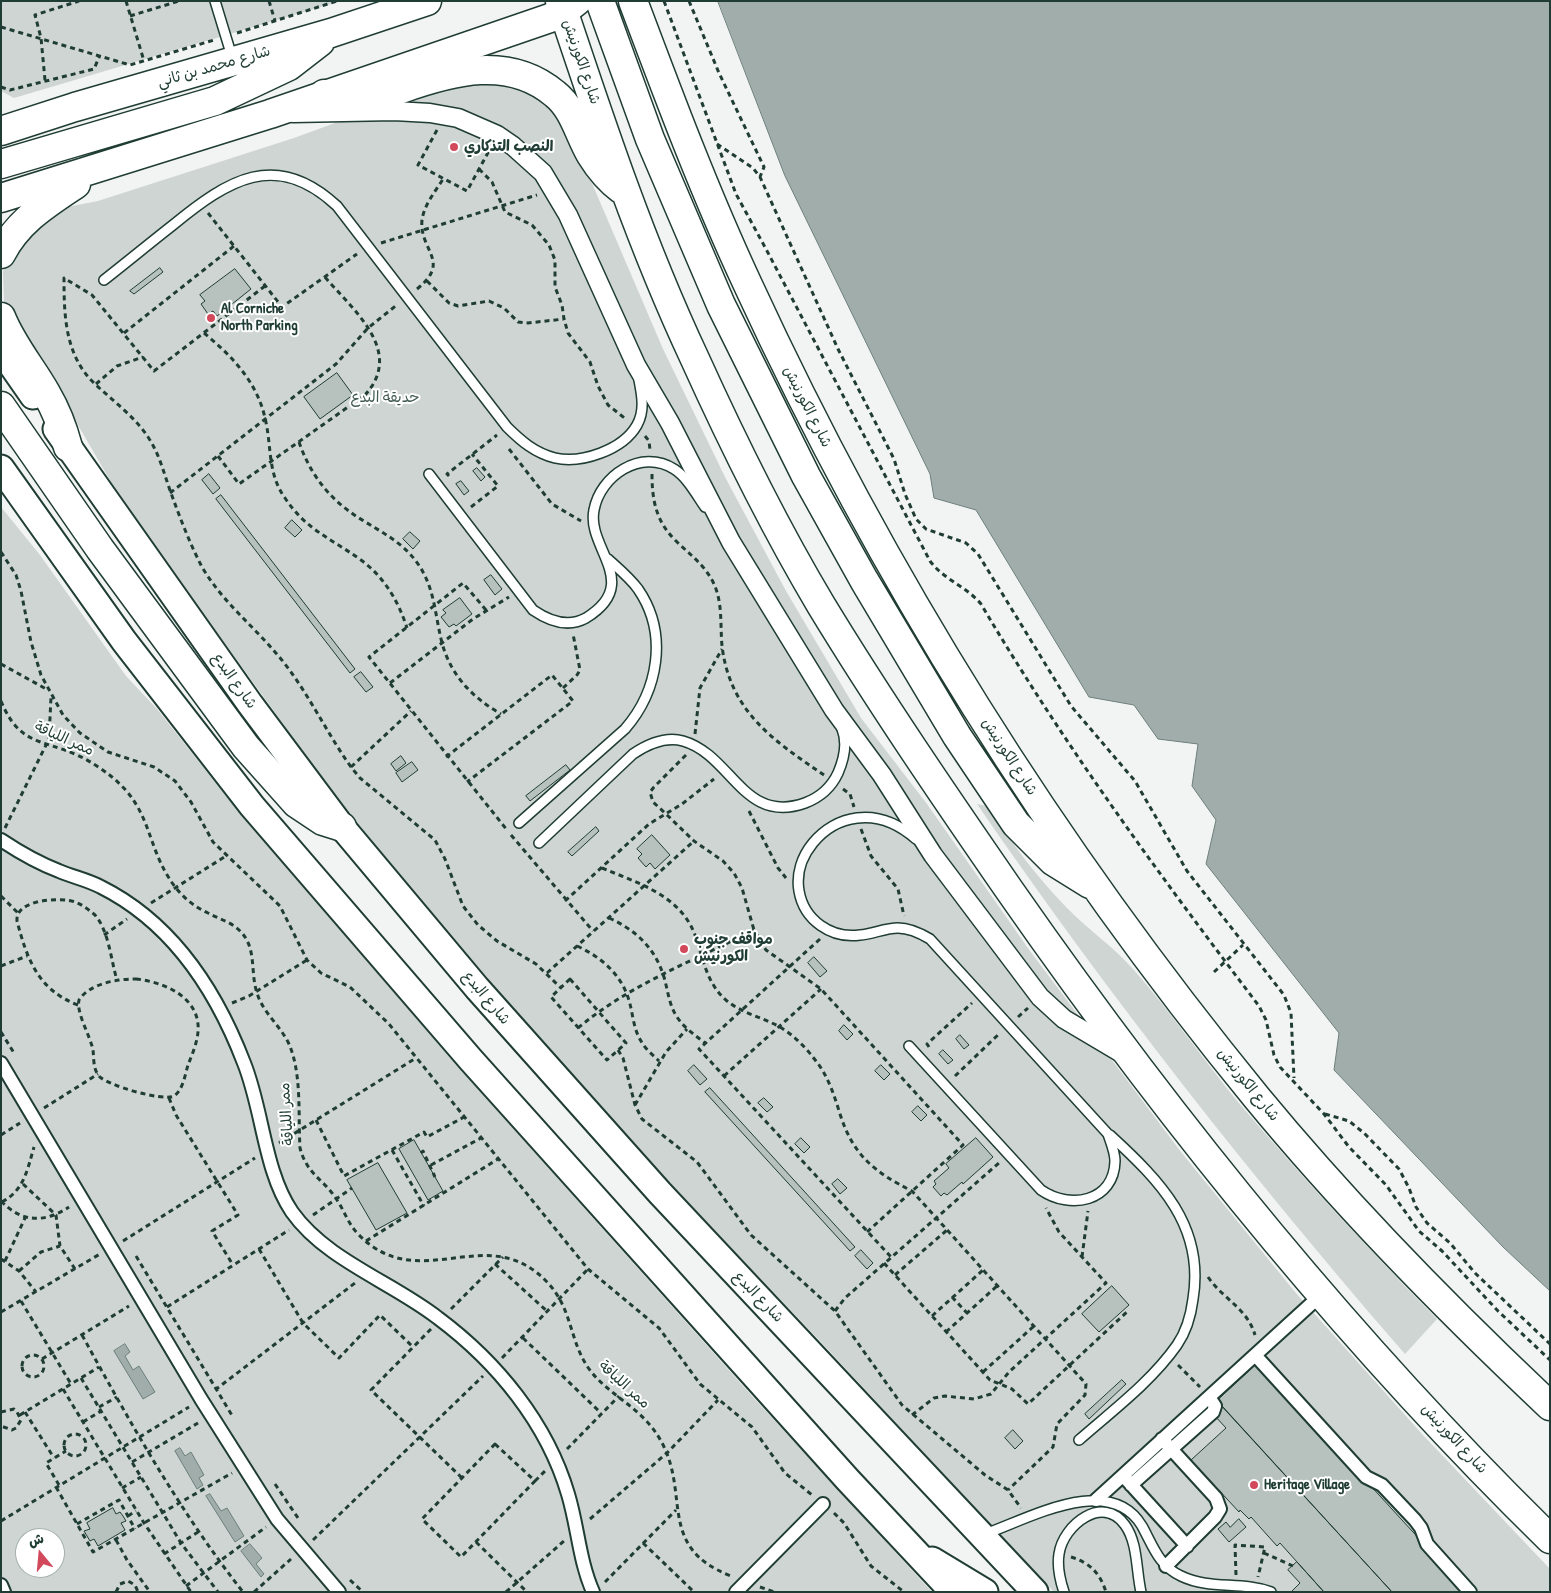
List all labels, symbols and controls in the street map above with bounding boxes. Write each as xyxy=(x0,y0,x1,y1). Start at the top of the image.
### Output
street label: شارع الكورنيش xyxy=(558,17,604,107)
street label: شارع محمد بن ثاني xyxy=(156,42,272,92)
place label: النصب التذكاري xyxy=(464,138,553,156)
marker: النصب التذكاري xyxy=(448,141,460,153)
place label: Al Corniche North Parking xyxy=(221,300,298,335)
marker: Al Corniche North Parking xyxy=(205,312,217,324)
street label: شارع الكورنيش xyxy=(779,363,835,451)
park label: حديقة البدع xyxy=(350,389,420,407)
street label: شارع البدع xyxy=(208,649,260,713)
street label: شارع الكورنيش xyxy=(977,715,1041,799)
street label: ممر اللياقة xyxy=(32,718,96,760)
place label: مواقف جنوب الكورنيش xyxy=(694,931,773,966)
marker: مواقف جنوب الكورنيش xyxy=(678,943,690,955)
street label: شارع البدع xyxy=(458,967,514,1029)
street label: شارع الكورنيش xyxy=(1213,1045,1283,1125)
street label: ممر اللياقة xyxy=(276,1082,298,1146)
street label: شارع البدع xyxy=(729,1267,787,1327)
street label: ممر اللياقة xyxy=(595,1357,653,1413)
street label: شارع الكورنيش xyxy=(1417,1400,1491,1478)
place label: Heritage Village xyxy=(1264,1476,1350,1494)
marker: Heritage Village xyxy=(1248,1479,1260,1491)
north arrow xyxy=(15,1528,65,1578)
text: ش xyxy=(26,1528,46,1550)

